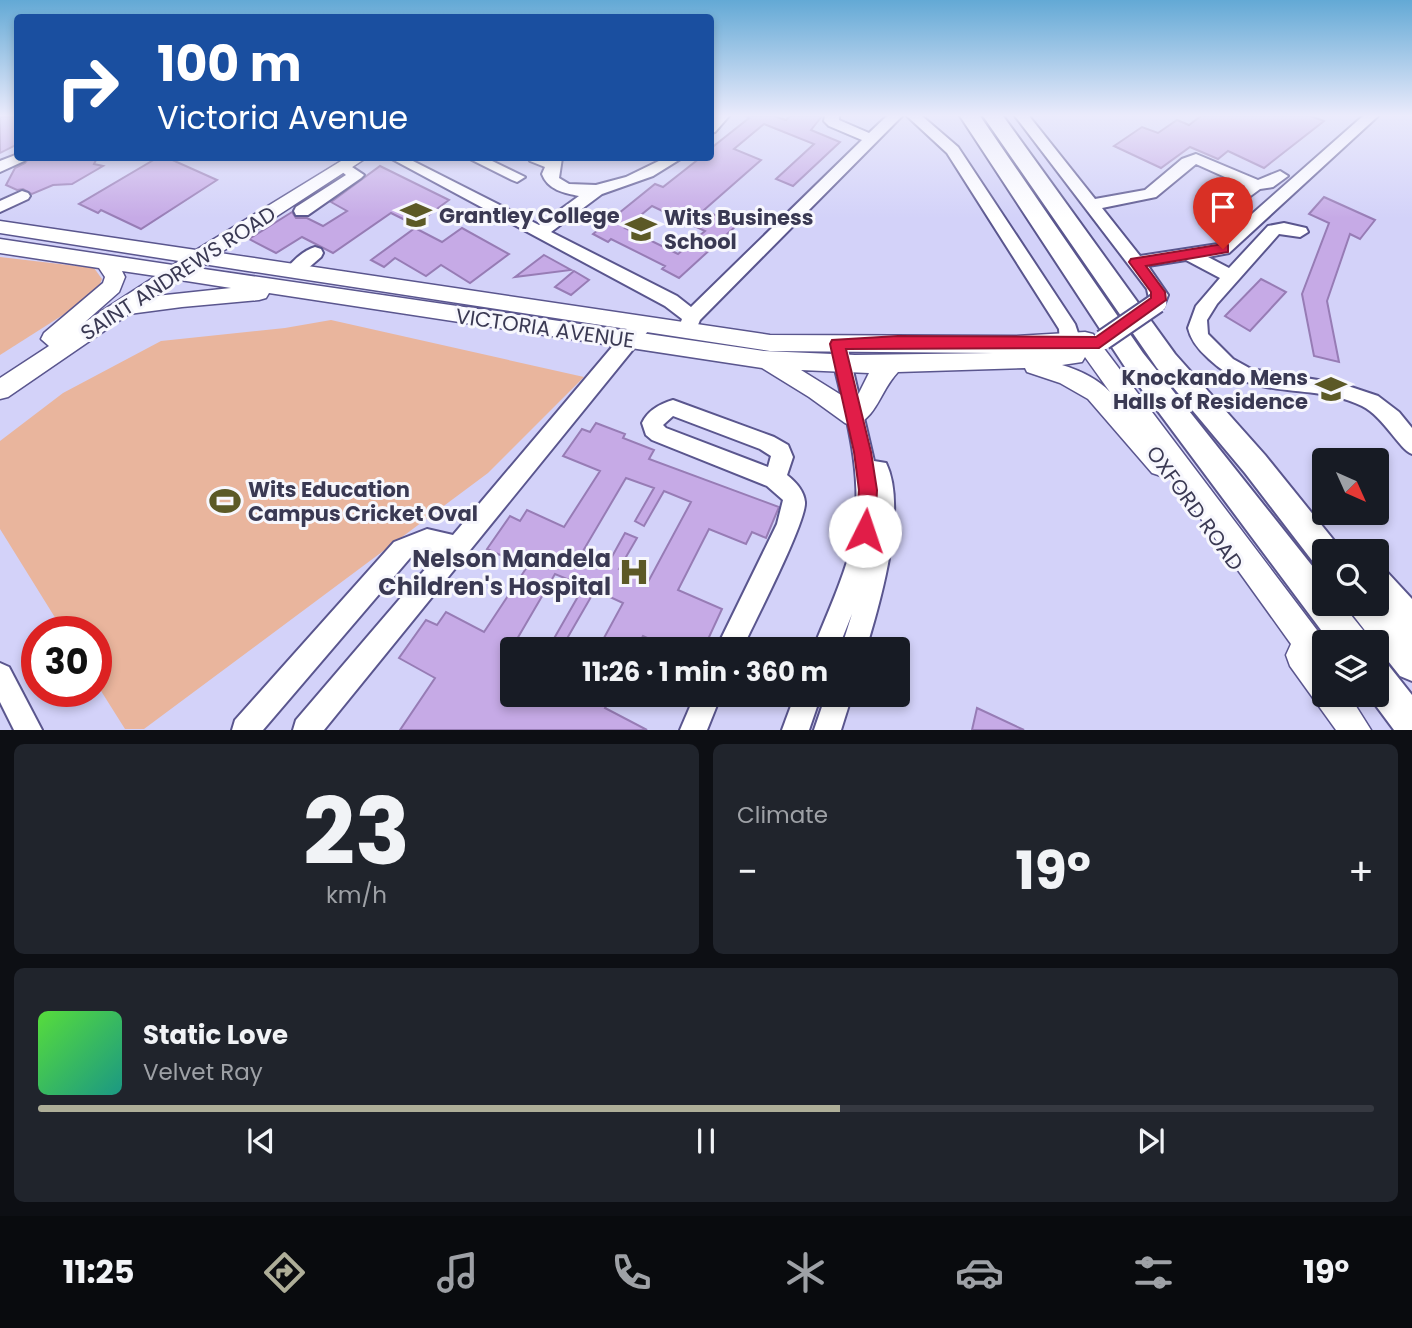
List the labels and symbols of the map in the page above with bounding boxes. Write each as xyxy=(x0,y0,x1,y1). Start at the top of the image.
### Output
pin xyxy=(1193,177,1253,249)
school or university icon: Grantley College xyxy=(399,198,433,232)
street label: SAINT ANDREWS ROAD xyxy=(75,199,281,347)
place label: Grantley College xyxy=(439,201,620,230)
place label: Wits Business School xyxy=(664,203,813,256)
school or university icon: Wits Business School xyxy=(624,212,658,246)
street label: VICTORIA AVENUE xyxy=(454,301,636,355)
place label: Knockando Mens Halls of Residence xyxy=(1113,363,1308,416)
school or university icon: Knockando Mens Halls of Residence xyxy=(1314,372,1348,406)
street label: OXFORD ROAD xyxy=(1140,440,1250,576)
north arrow xyxy=(1312,448,1390,525)
place label: Wits Education Campus Cricket Oval xyxy=(248,475,478,528)
sports icon: Wits Education Campus Cricket Oval xyxy=(208,484,242,518)
position arrow xyxy=(828,494,902,568)
place label: Nelson Mandela Children's Hospital xyxy=(378,542,611,603)
hospital icon: Nelson Mandela Children's Hospital xyxy=(617,555,651,589)
speed limit sign: 30 xyxy=(21,616,112,707)

